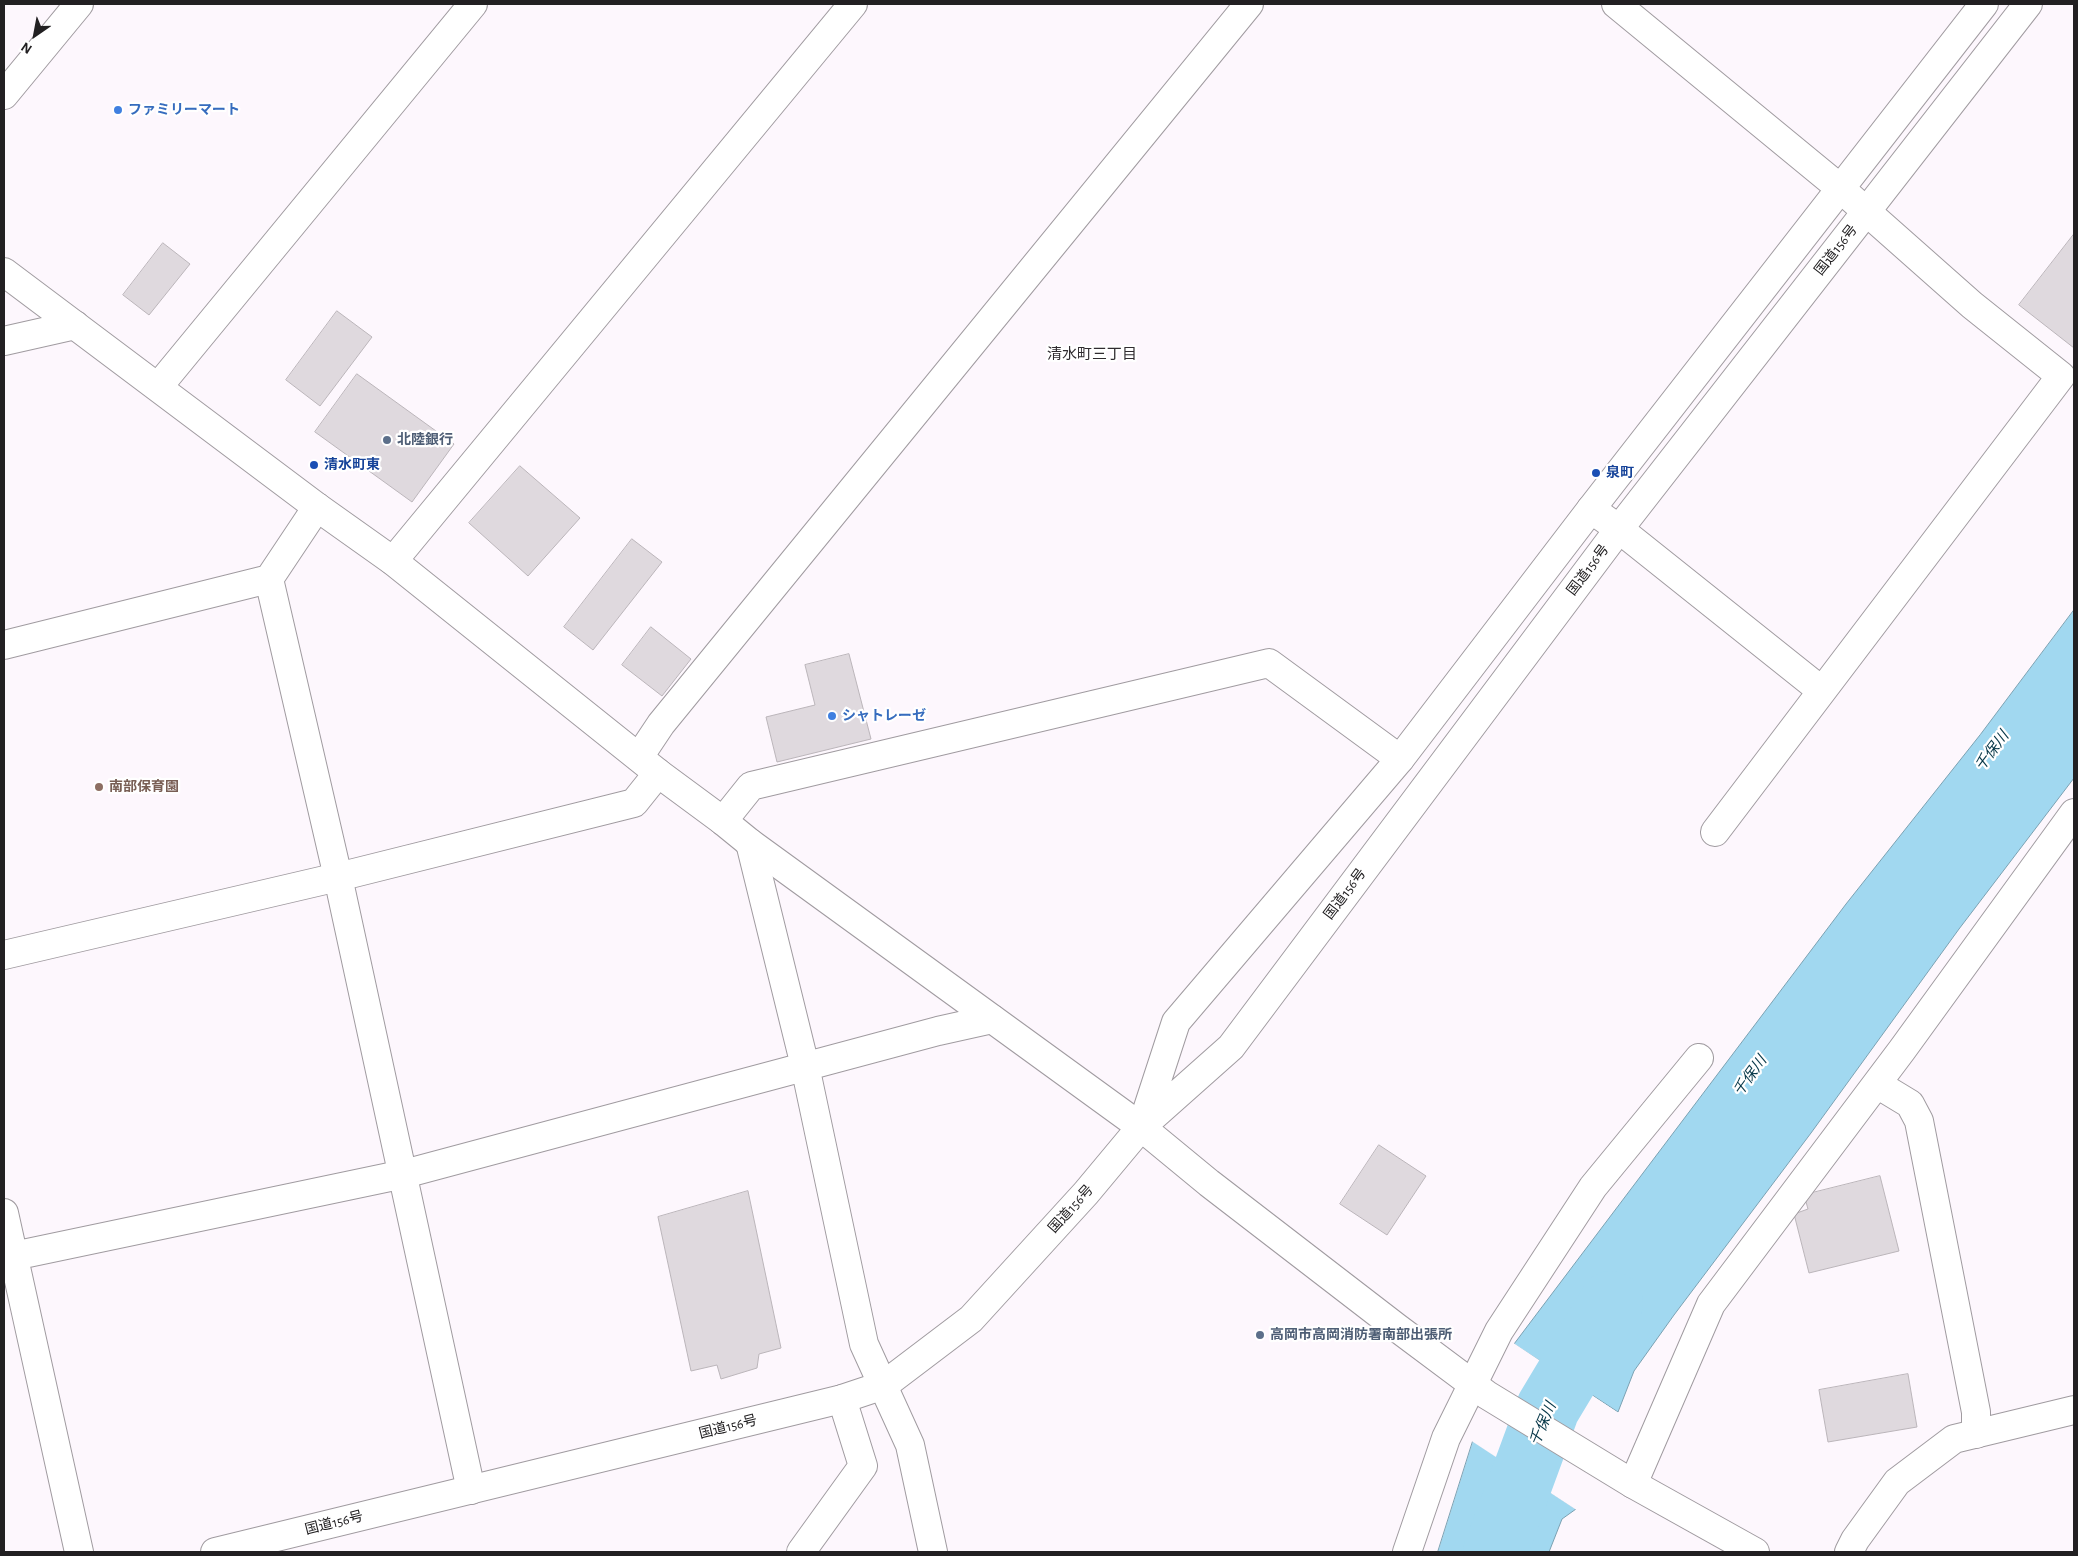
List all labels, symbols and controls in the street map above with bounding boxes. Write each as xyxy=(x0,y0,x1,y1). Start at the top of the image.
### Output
north arrow xyxy=(10,10,60,60)
text: N xyxy=(19,39,35,56)
place label: ファミリーマート xyxy=(128,102,240,118)
marker: ファミリーマート xyxy=(112,104,124,116)
street label: 国道156号 xyxy=(1811,221,1861,279)
district label: 清水町三丁目 xyxy=(1047,345,1137,363)
place label: 北陸銀行 xyxy=(397,432,453,448)
marker: 北陸銀行 xyxy=(381,434,393,446)
place label: 清水町東 xyxy=(324,457,380,473)
marker: 清水町東 xyxy=(308,459,320,471)
place label: 泉町 xyxy=(1606,465,1634,481)
marker: 泉町 xyxy=(1590,467,1602,479)
street label: 国道156号 xyxy=(1563,541,1613,599)
place label: シャトレーゼ xyxy=(842,708,926,724)
marker: シャトレーゼ xyxy=(826,710,838,722)
water label: 千保川 xyxy=(1971,728,2013,774)
place label: 南部保育園 xyxy=(109,779,179,795)
marker: 南部保育園 xyxy=(93,781,105,793)
street label: 国道156号 xyxy=(1320,865,1370,923)
water label: 千保川 xyxy=(1729,1053,1771,1099)
street label: 国道156号 xyxy=(1045,1181,1097,1237)
place label: 高岡市高岡消防署南部出張所 xyxy=(1270,1327,1452,1343)
marker: 高岡市高岡消防署南部出張所 xyxy=(1254,1329,1266,1341)
water label: 千保川 xyxy=(1526,1400,1560,1448)
street label: 国道156号 xyxy=(697,1412,759,1442)
street label: 国道156号 xyxy=(303,1508,365,1538)

